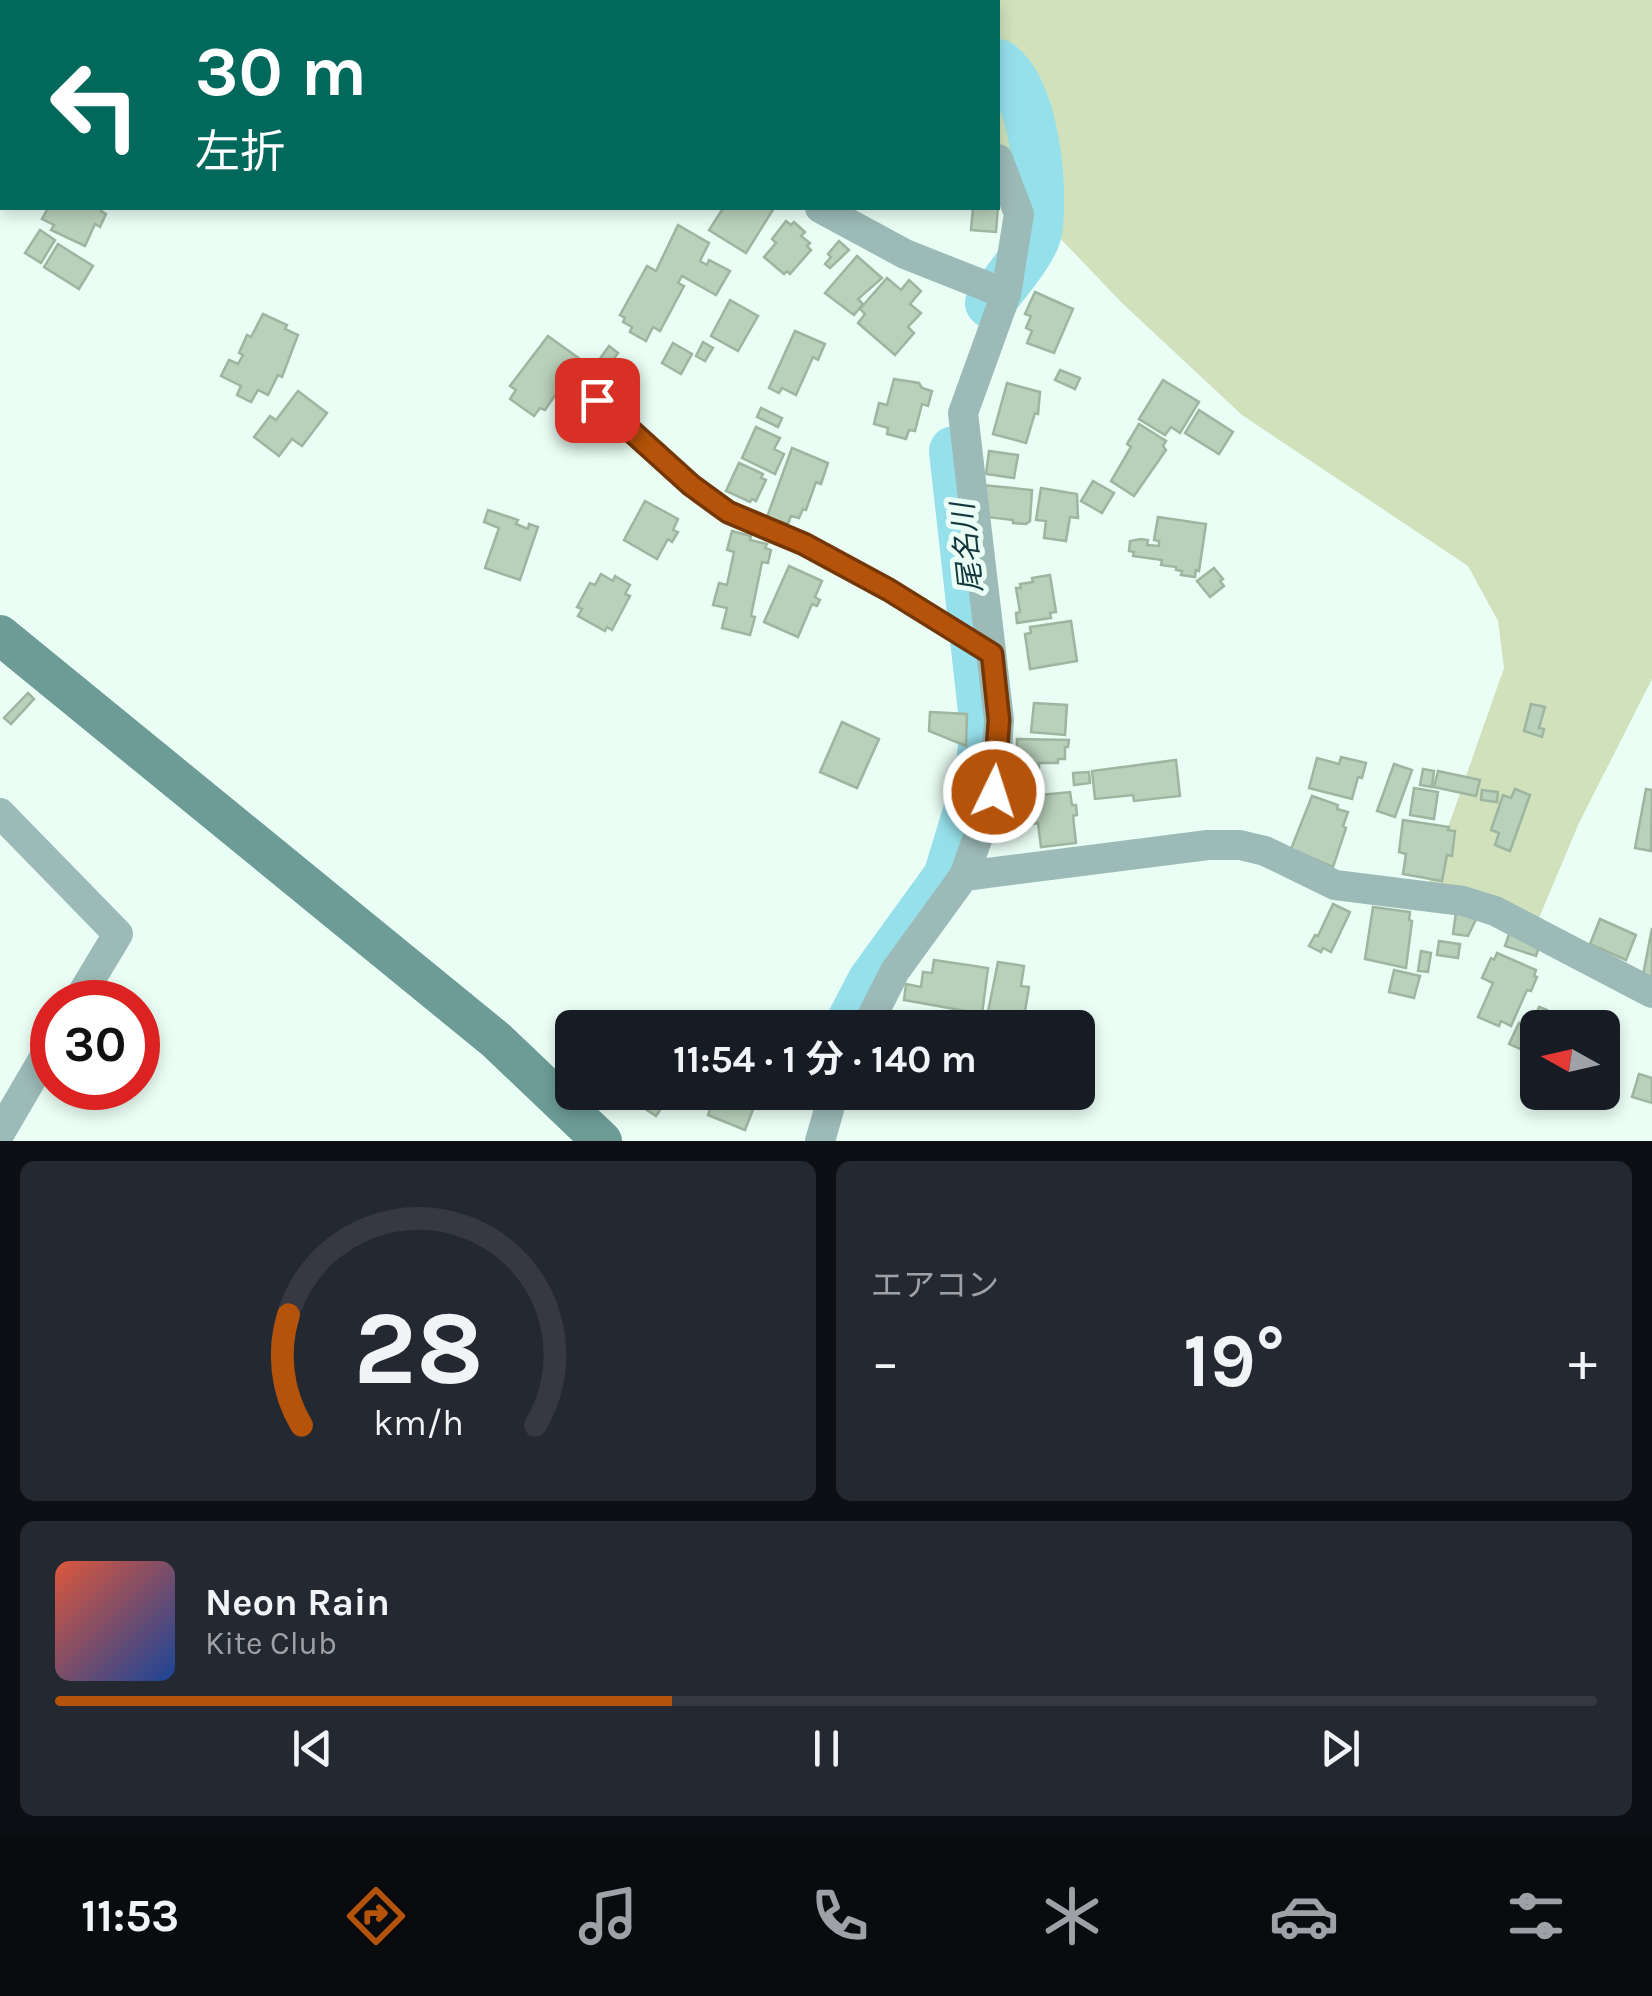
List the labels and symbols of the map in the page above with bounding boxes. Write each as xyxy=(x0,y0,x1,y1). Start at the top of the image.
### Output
pin xyxy=(555,358,640,443)
water label: 尾名川 xyxy=(944,498,990,595)
position arrow xyxy=(942,740,1046,844)
speed limit sign: 30 xyxy=(30,980,160,1110)
north arrow xyxy=(1520,1010,1620,1110)

